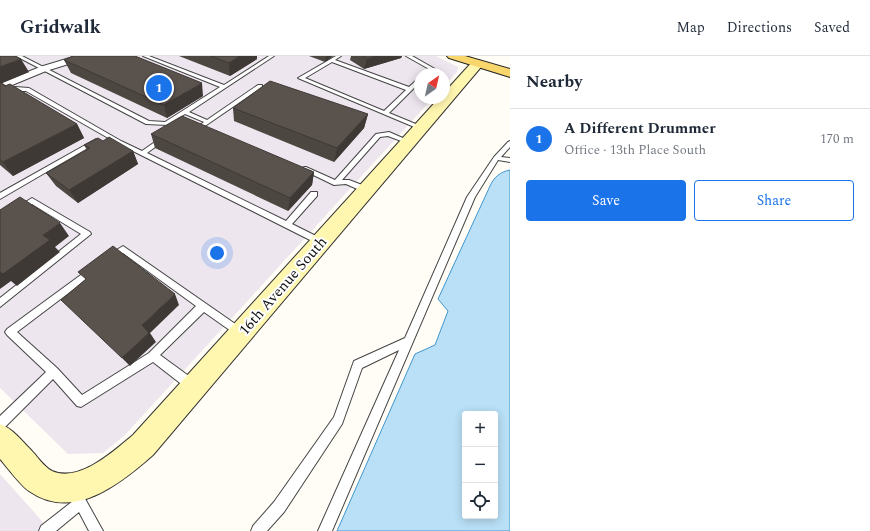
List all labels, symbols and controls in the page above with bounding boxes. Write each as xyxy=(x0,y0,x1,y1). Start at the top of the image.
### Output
text: Gridwalk xyxy=(20,13,101,42)
text: Map xyxy=(677,17,705,38)
text: Directions xyxy=(727,17,792,38)
text: Saved xyxy=(814,17,850,38)
north arrow xyxy=(414,68,450,104)
text: Nearby xyxy=(526,69,582,95)
pin: 1 xyxy=(146,73,172,103)
text: A Different Drummer xyxy=(564,117,716,140)
text: 1 xyxy=(535,129,543,149)
text: 170 m xyxy=(820,129,854,149)
text: Office · 13th Place South xyxy=(564,140,706,160)
button: Save xyxy=(526,180,686,221)
button: Share xyxy=(694,180,854,221)
street label: 16th Avenue South xyxy=(233,231,333,341)
your location xyxy=(207,243,227,263)
map controls xyxy=(462,411,498,519)
button: + xyxy=(462,411,498,447)
button: − xyxy=(462,447,498,483)
button: locate xyxy=(462,483,498,519)

